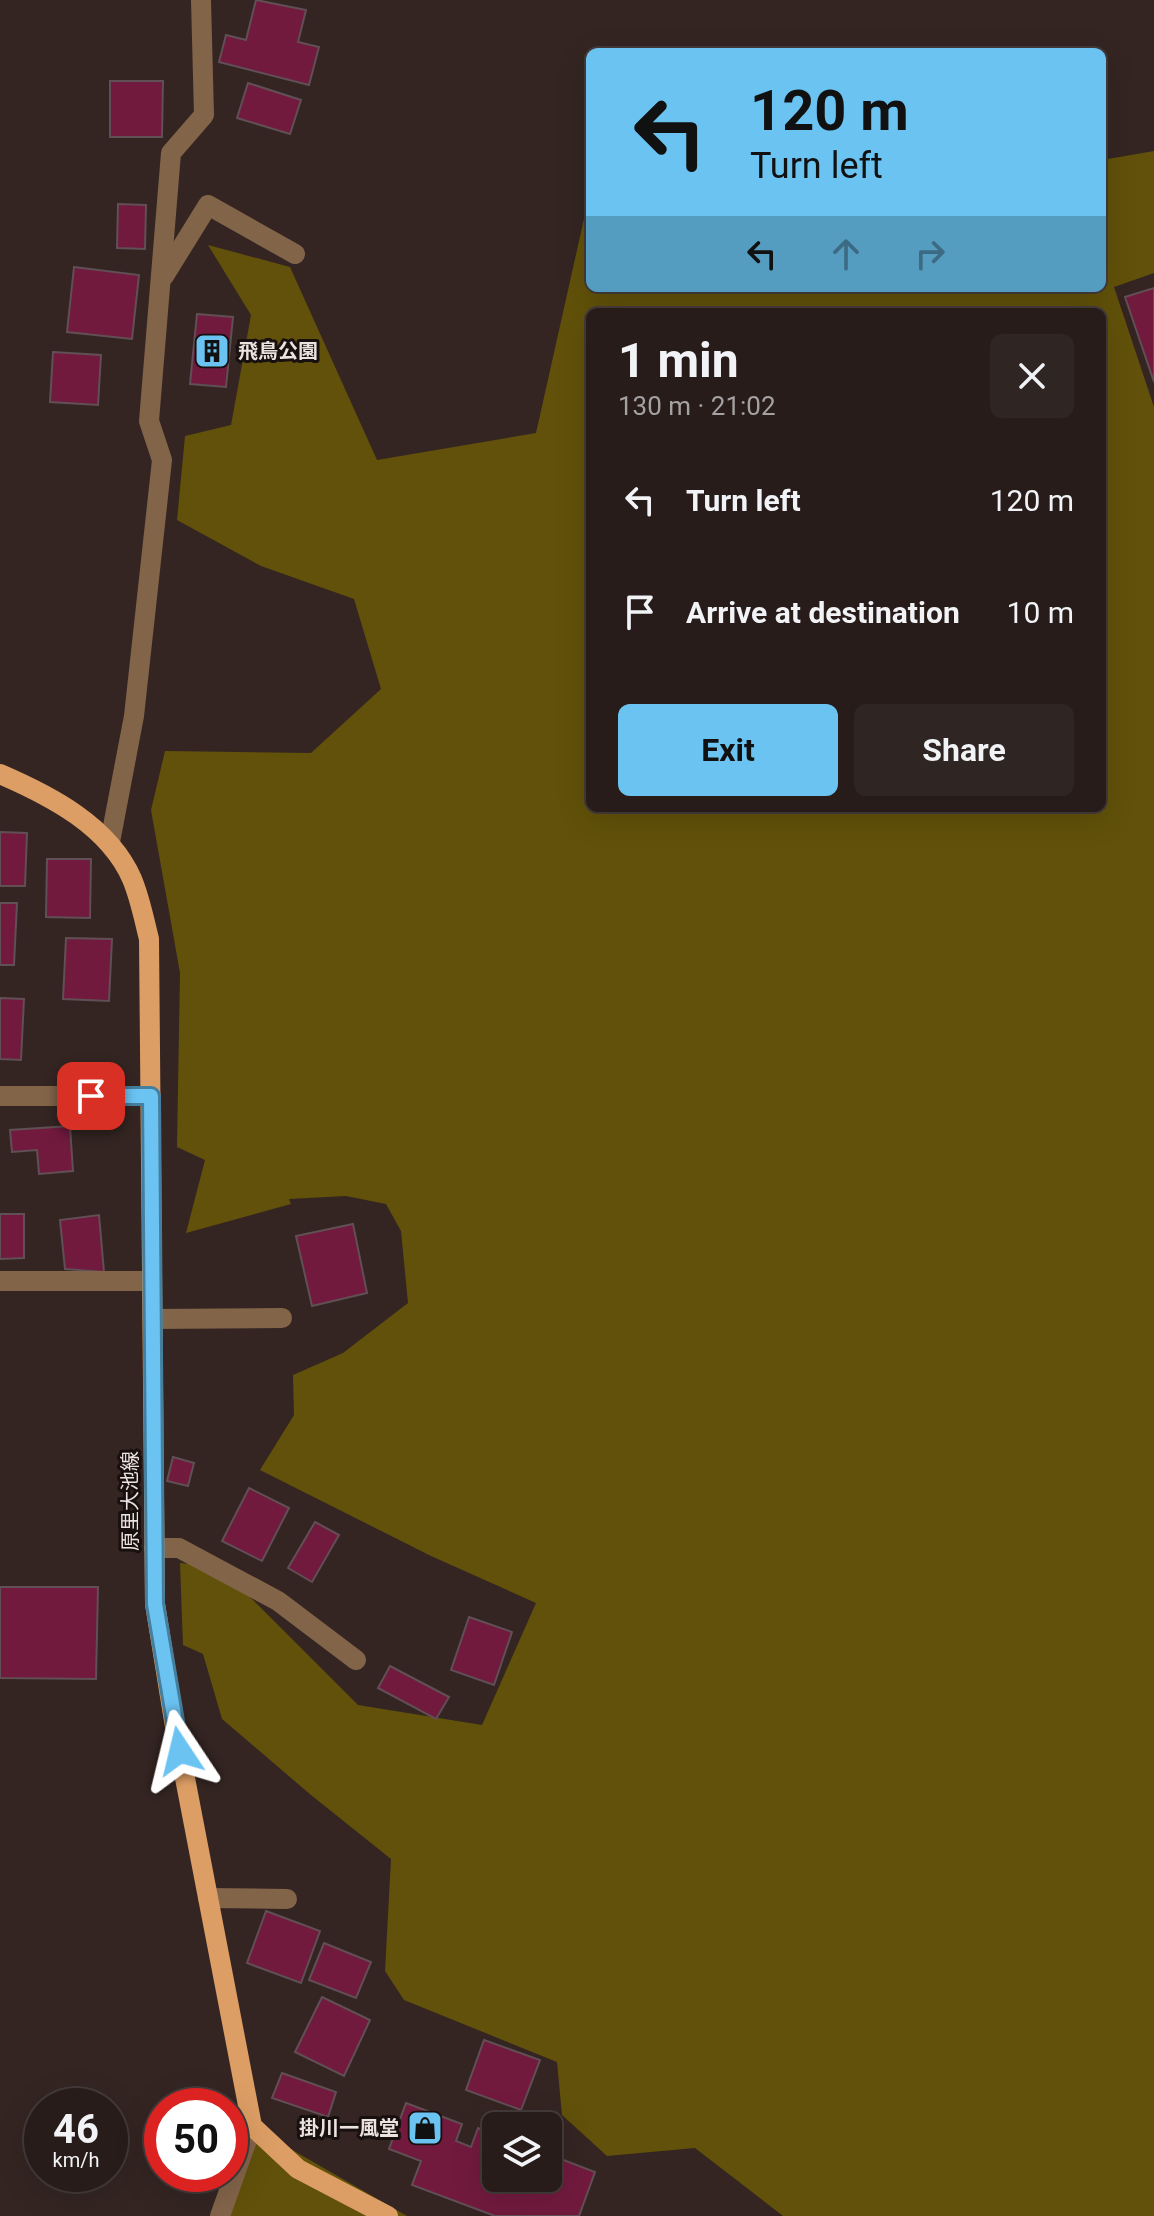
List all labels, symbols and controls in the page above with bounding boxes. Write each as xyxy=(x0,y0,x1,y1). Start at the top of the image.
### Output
text: 120 m xyxy=(750,78,909,144)
icon: left xyxy=(618,80,722,184)
text: Turn left xyxy=(750,145,883,187)
icon: left xyxy=(740,232,784,276)
icon: ahead xyxy=(824,232,868,276)
icon: right xyxy=(908,232,952,276)
building icon: 飛鳥公園 xyxy=(193,332,231,370)
text: 1 min xyxy=(618,332,739,389)
button: close xyxy=(990,334,1074,418)
place label: 飛鳥公園 xyxy=(238,339,318,363)
text: 130 m · 21:02 xyxy=(618,391,776,421)
icon: left xyxy=(618,478,662,522)
text: Turn left xyxy=(686,483,801,518)
text: 120 m xyxy=(990,483,1074,518)
icon: arrive xyxy=(618,590,662,634)
text: Arrive at destination xyxy=(686,595,960,630)
text: 10 m xyxy=(1007,595,1074,630)
button: Exit xyxy=(618,704,838,796)
button: Share xyxy=(854,704,1074,796)
pin xyxy=(57,1062,125,1130)
icon: arrive xyxy=(69,1074,113,1118)
street label: 原里大池線 xyxy=(118,1451,142,1551)
position arrow xyxy=(138,1709,222,1793)
speed limit sign: 50 xyxy=(144,2088,248,2192)
text: 46 xyxy=(53,2106,99,2153)
shop icon: 掛川一風堂 xyxy=(406,2109,444,2147)
map controls xyxy=(482,2112,562,2192)
button: layers xyxy=(482,2112,562,2192)
place label: 掛川一風堂 xyxy=(299,2116,399,2140)
text: km/h xyxy=(53,2148,99,2172)

